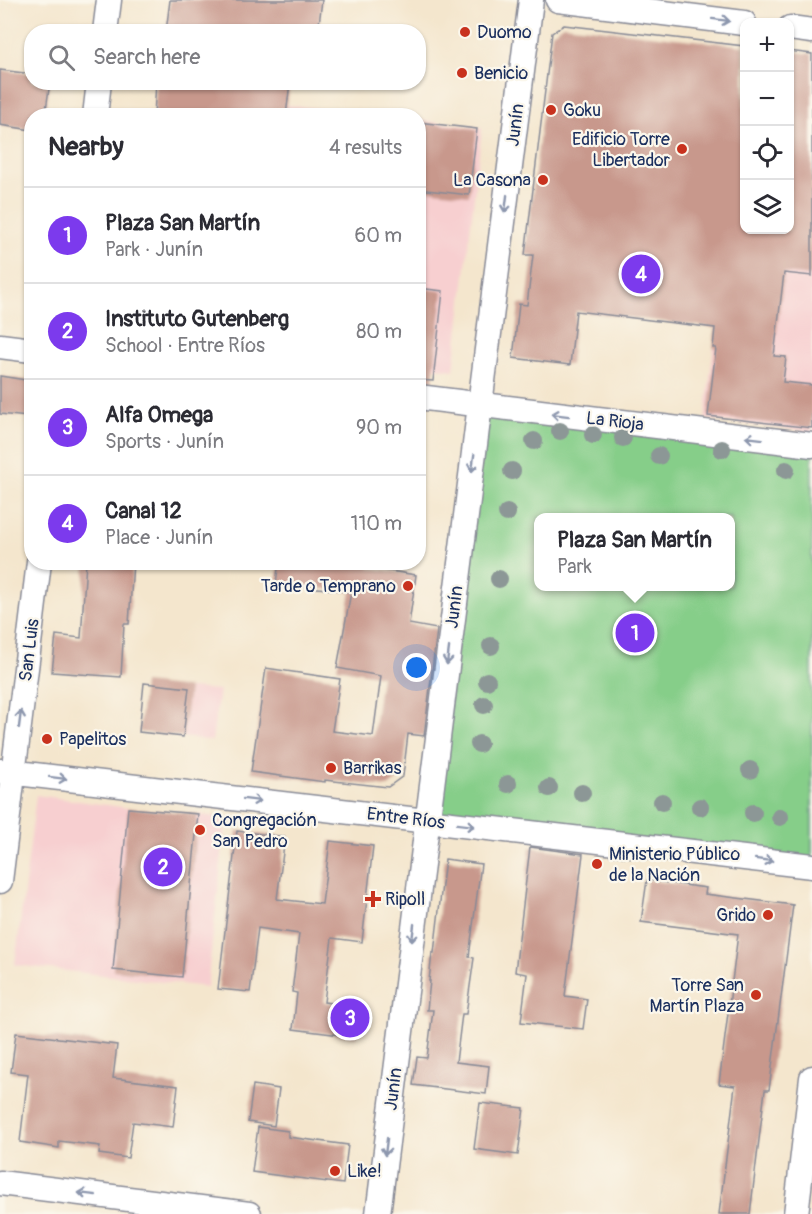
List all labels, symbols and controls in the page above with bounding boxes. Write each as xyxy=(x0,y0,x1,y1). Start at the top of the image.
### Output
one-way arrow xyxy=(710,15,730,26)
map controls xyxy=(740,18,794,234)
button: + xyxy=(740,18,794,72)
place label: Duomo xyxy=(477,21,532,44)
search box xyxy=(24,24,426,90)
marker: Duomo xyxy=(458,25,472,39)
icon: search xyxy=(45,41,78,74)
text: Search here xyxy=(93,43,200,71)
place label: Benicio xyxy=(474,62,528,85)
marker: Benicio xyxy=(455,66,469,80)
button: − xyxy=(740,72,794,126)
place label: Goku xyxy=(563,99,601,122)
street label: Junín xyxy=(501,102,530,148)
marker: Goku xyxy=(544,103,558,117)
button: locate xyxy=(740,126,794,180)
place label: Edificio Torre Libertador xyxy=(572,128,671,172)
text: Nearby xyxy=(48,131,124,163)
text: 4 results xyxy=(329,135,402,160)
marker: Edificio Torre Libertador xyxy=(675,142,689,156)
place label: La Casona xyxy=(453,169,531,192)
marker: La Casona xyxy=(536,173,550,187)
button: layers xyxy=(740,180,794,234)
one-way arrow xyxy=(500,194,511,213)
text: Plaza San Martín xyxy=(105,209,260,237)
text: 1 xyxy=(64,223,71,248)
text: 60 m xyxy=(355,223,402,248)
text: Park · Junín xyxy=(105,237,203,262)
pin: 4 xyxy=(622,252,660,296)
text: Instituto Gutenberg xyxy=(105,305,289,333)
text: 2 xyxy=(62,319,73,344)
text: 80 m xyxy=(356,319,402,344)
text: School · Entre Ríos xyxy=(105,333,265,358)
text: Alfa Omega xyxy=(105,401,213,429)
street label: La Rioja xyxy=(585,407,645,436)
one-way arrow xyxy=(551,409,571,420)
text: 3 xyxy=(62,415,73,440)
text: 90 m xyxy=(356,415,402,440)
text: Sports · Junín xyxy=(105,429,224,454)
one-way arrow xyxy=(745,432,764,443)
one-way arrow xyxy=(468,452,479,472)
text: Canal 12 xyxy=(105,497,182,525)
text: 4 xyxy=(62,511,73,536)
text: 110 m xyxy=(351,511,402,536)
popup xyxy=(534,513,735,591)
text: Place · Junín xyxy=(105,525,213,550)
text: Plaza San Martín xyxy=(557,526,712,554)
text: Park xyxy=(557,554,592,579)
place label: Tarde o Temprano xyxy=(261,575,396,598)
marker: Tarde o Temprano xyxy=(401,579,415,593)
street label: Junín xyxy=(440,584,469,630)
pin: 1 xyxy=(616,610,654,656)
street label: San Luis xyxy=(14,617,45,683)
one-way arrow xyxy=(442,646,453,666)
your location xyxy=(402,653,431,682)
one-way arrow xyxy=(15,710,26,729)
place label: Papelitos xyxy=(59,728,126,751)
marker: Papelitos xyxy=(40,732,54,746)
place label: Barrikas xyxy=(343,757,402,780)
marker: Barrikas xyxy=(324,761,338,775)
one-way arrow xyxy=(48,772,68,783)
one-way arrow xyxy=(241,795,261,806)
street label: Entre Ríos xyxy=(366,802,446,835)
place label: Congregación San Pedro xyxy=(212,809,317,853)
one-way arrow xyxy=(456,820,476,831)
marker: Congregación San Pedro xyxy=(193,823,207,837)
place label: Ministerio Público de la Nación xyxy=(609,843,740,887)
pin: 2 xyxy=(144,844,182,890)
one-way arrow xyxy=(754,855,774,866)
marker: Ministerio Público de la Nación xyxy=(590,857,604,871)
place label: Ripoll xyxy=(385,888,425,911)
marker: Ripoll xyxy=(366,892,380,906)
place label: Grido xyxy=(716,904,756,927)
marker: Grido xyxy=(761,908,775,922)
one-way arrow xyxy=(407,923,418,942)
place label: Torre San Martín Plaza xyxy=(650,974,744,1018)
marker: Torre San Martín Plaza xyxy=(749,988,763,1002)
pin: 3 xyxy=(330,996,370,1040)
street label: Junín xyxy=(379,1066,408,1112)
one-way arrow xyxy=(380,1137,391,1157)
place label: Like! xyxy=(347,1160,382,1183)
marker: Like! xyxy=(328,1164,342,1178)
one-way arrow xyxy=(77,1188,97,1199)

